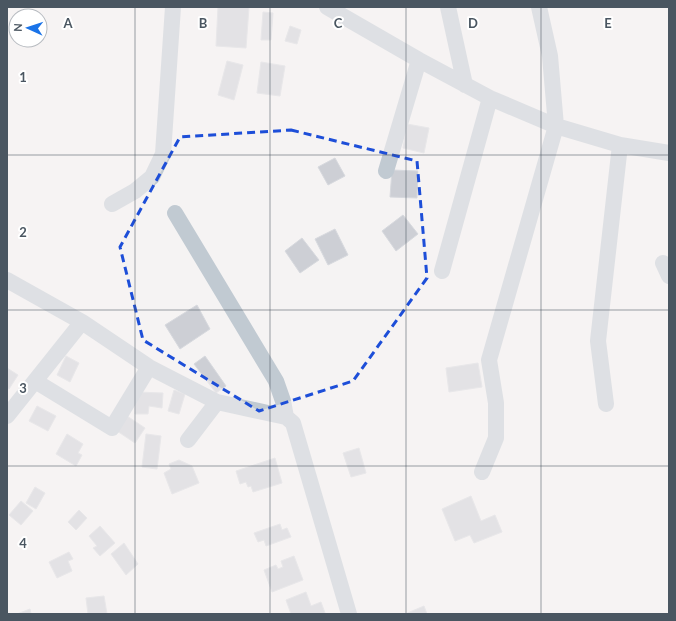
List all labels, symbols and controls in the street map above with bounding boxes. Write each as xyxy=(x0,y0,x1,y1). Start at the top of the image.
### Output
north arrow xyxy=(8,8,48,48)
text: A xyxy=(62,15,73,31)
text: B xyxy=(199,15,208,31)
text: C xyxy=(334,15,343,31)
text: D xyxy=(468,15,478,31)
text: E xyxy=(604,15,612,31)
text: N xyxy=(11,23,24,32)
text: 1 xyxy=(19,69,27,85)
text: 2 xyxy=(19,224,27,240)
text: 3 xyxy=(19,380,27,396)
text: 4 xyxy=(19,535,27,551)

